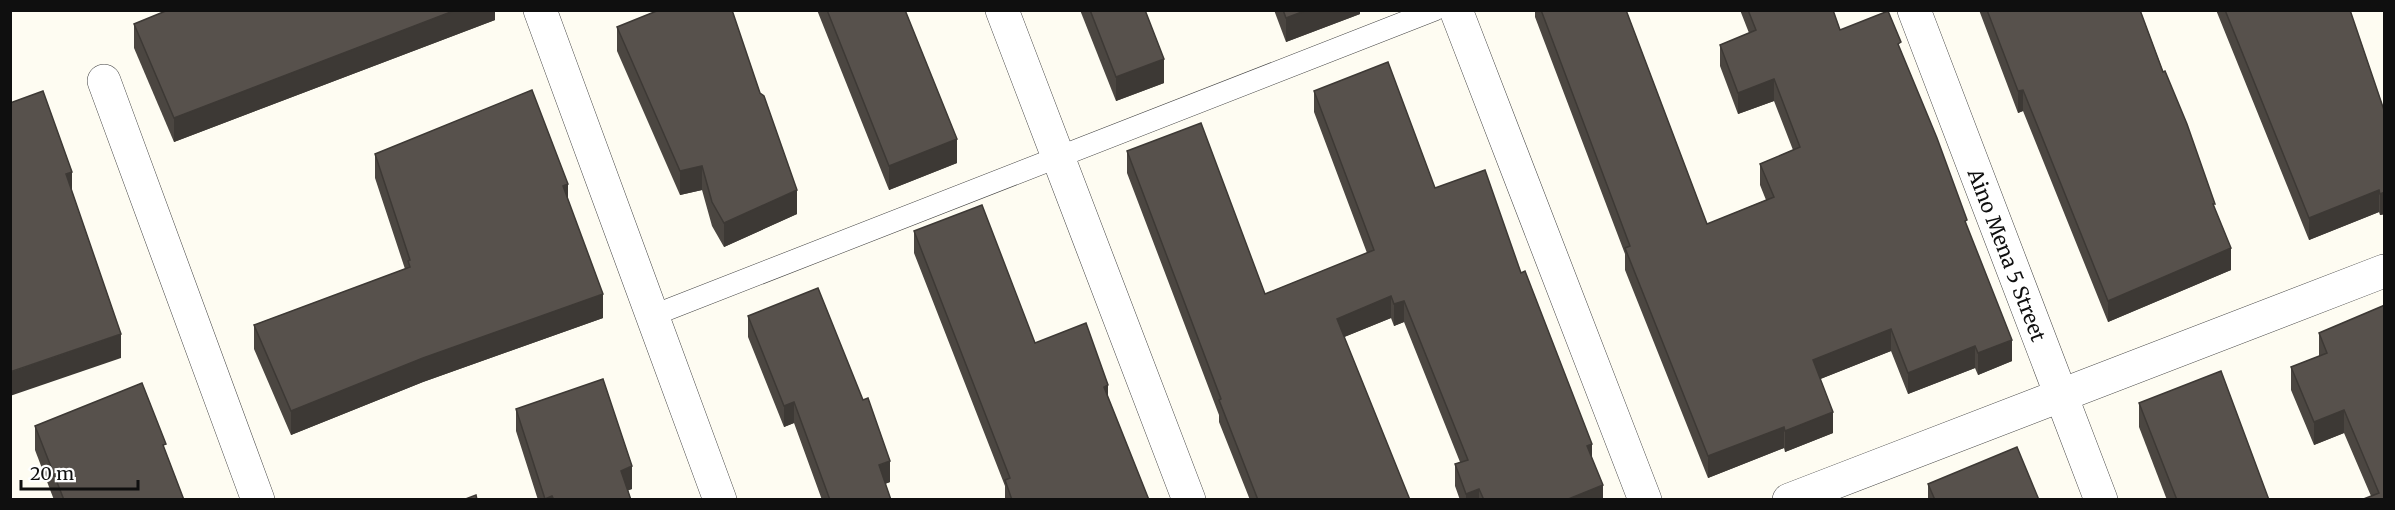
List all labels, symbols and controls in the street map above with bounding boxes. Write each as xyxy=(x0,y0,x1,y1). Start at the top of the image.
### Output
street label: Aino Mena 5 Street xyxy=(1963,164,2052,345)
scale bar xyxy=(21,453,138,491)
text: 20 m xyxy=(30,462,74,485)

